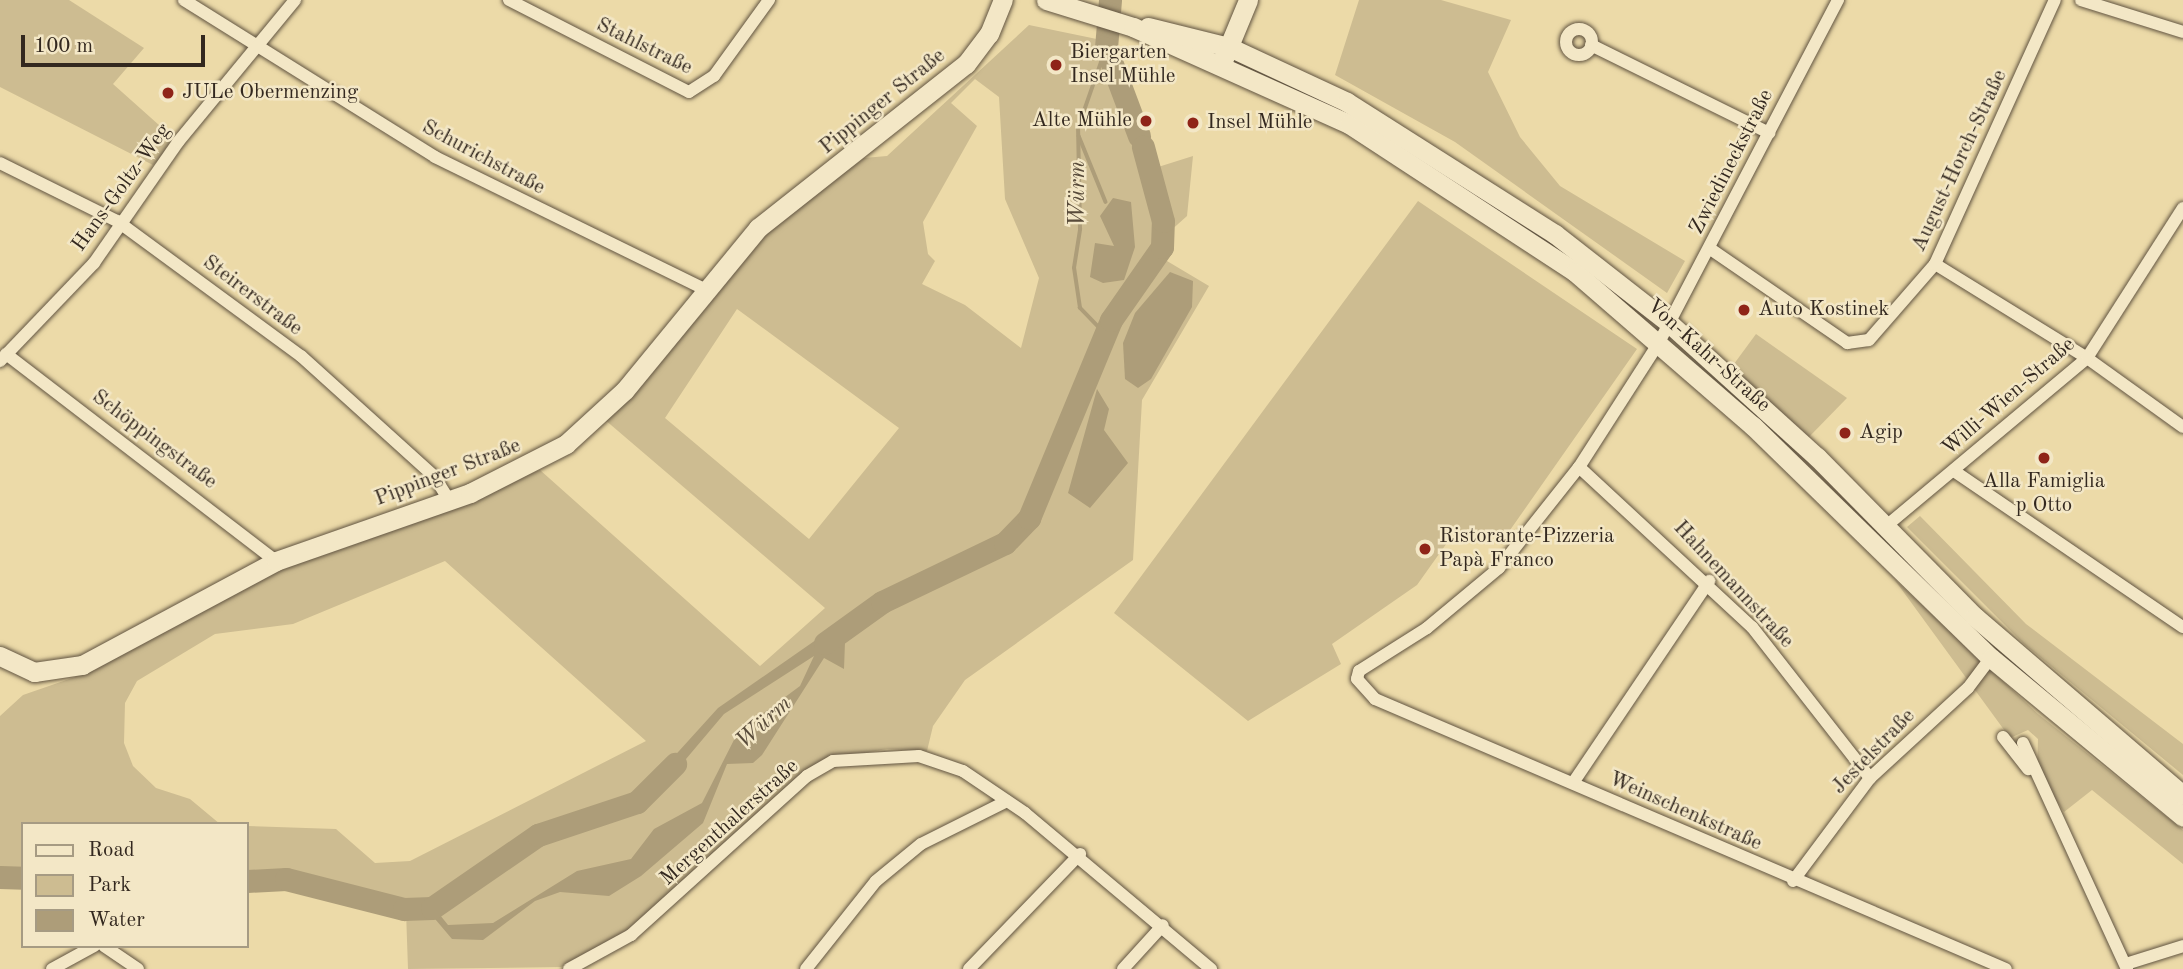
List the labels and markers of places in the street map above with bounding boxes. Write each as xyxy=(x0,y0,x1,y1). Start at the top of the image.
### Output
place label: Biergarten Insel Mühle xyxy=(1070,40,1176,90)
marker: Biergarten Insel Mühle xyxy=(1048,57,1064,73)
place label: JULe Obermenzing xyxy=(182,80,358,106)
marker: JULe Obermenzing xyxy=(160,85,176,101)
place label: Alte Mühle xyxy=(1032,108,1132,134)
place label: Insel Mühle xyxy=(1207,110,1313,136)
marker: Alte Mühle xyxy=(1138,113,1154,129)
marker: Insel Mühle xyxy=(1185,115,1201,131)
place label: Auto Kostinek xyxy=(1758,297,1889,323)
marker: Auto Kostinek xyxy=(1736,302,1752,318)
place label: Agip xyxy=(1859,420,1903,446)
marker: Agip xyxy=(1837,425,1853,441)
marker: Alla Famiglia p Otto xyxy=(2036,450,2052,466)
place label: Alla Famiglia p Otto xyxy=(1983,469,2105,519)
place label: Ristorante-Pizzeria Papà Franco xyxy=(1439,524,1614,574)
marker: Ristorante-Pizzeria Papà Franco xyxy=(1417,541,1433,557)

